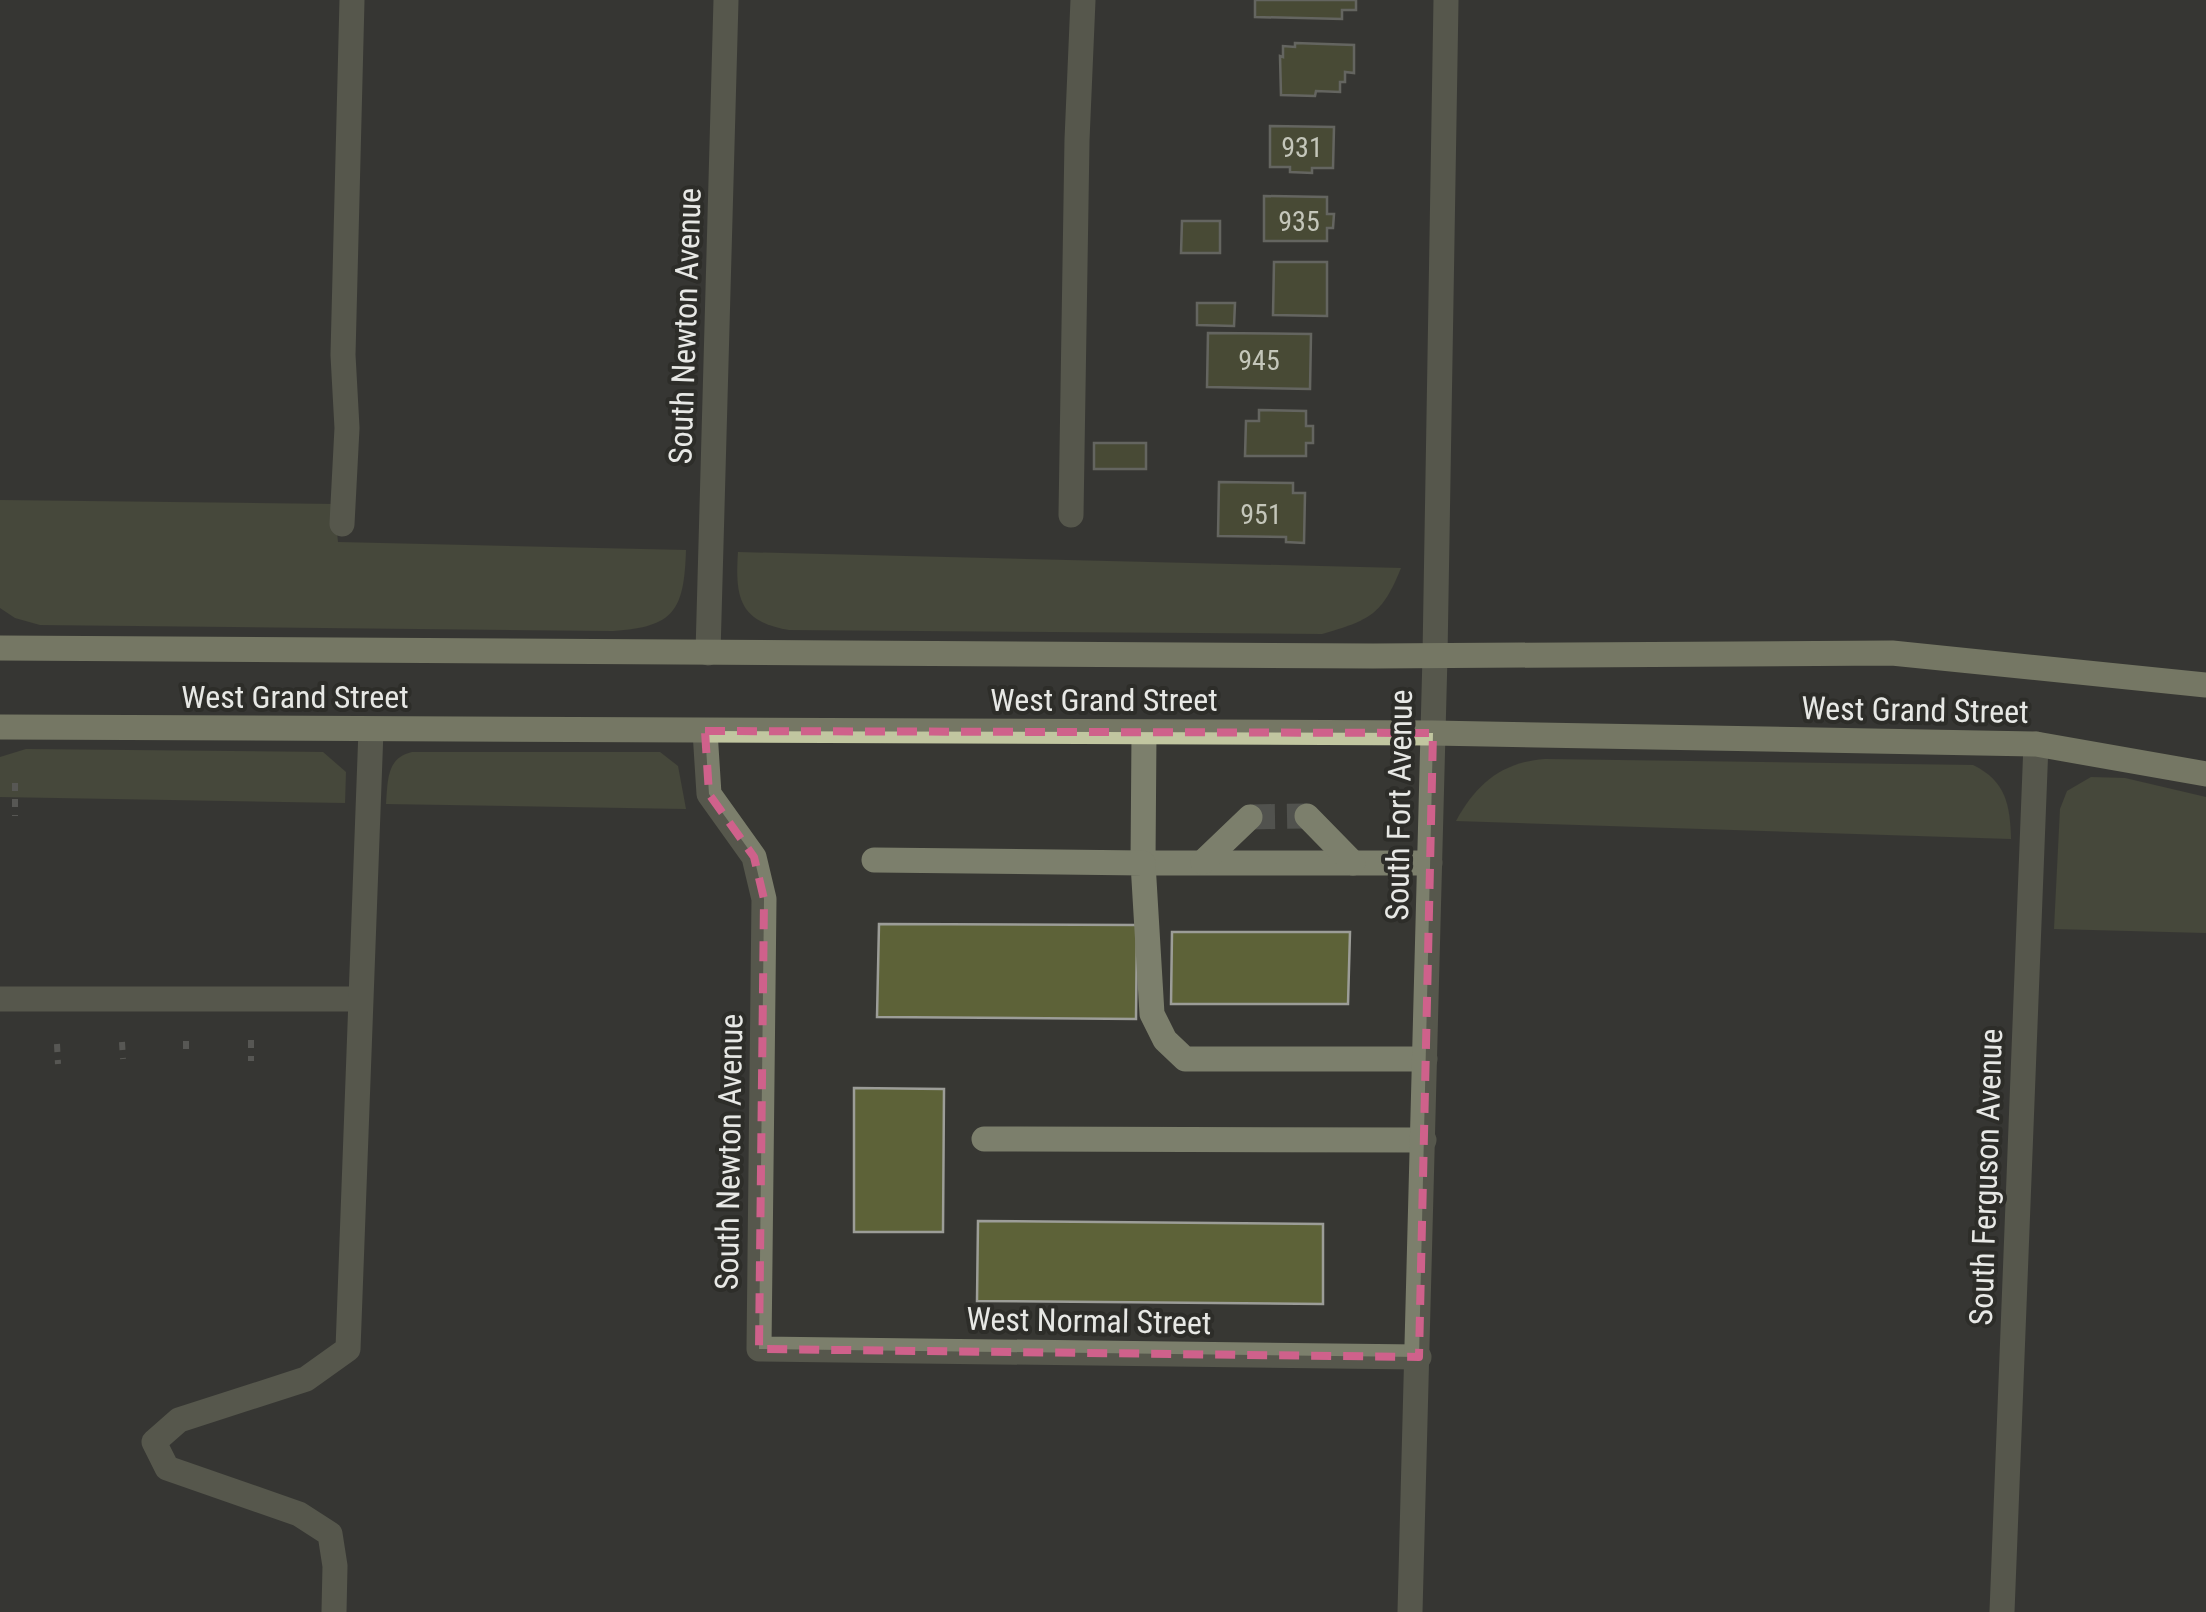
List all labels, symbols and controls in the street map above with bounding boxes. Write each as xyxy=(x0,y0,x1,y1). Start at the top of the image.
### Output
house number: 931 xyxy=(1281,131,1323,164)
street label: South Newton Avenue xyxy=(661,187,709,465)
house number: 935 xyxy=(1278,205,1320,238)
house number: 945 xyxy=(1238,344,1280,377)
house number: 951 xyxy=(1240,498,1282,531)
street label: West Grand Street xyxy=(181,678,409,716)
street label: West Grand Street xyxy=(990,681,1218,719)
street label: South Fort Avenue xyxy=(1378,689,1420,921)
street label: West Grand Street xyxy=(1801,689,2029,731)
street label: South Newton Avenue xyxy=(708,1014,750,1290)
street label: South Ferguson Avenue xyxy=(1962,1028,2010,1326)
street label: West Normal Street xyxy=(966,1300,1212,1342)

